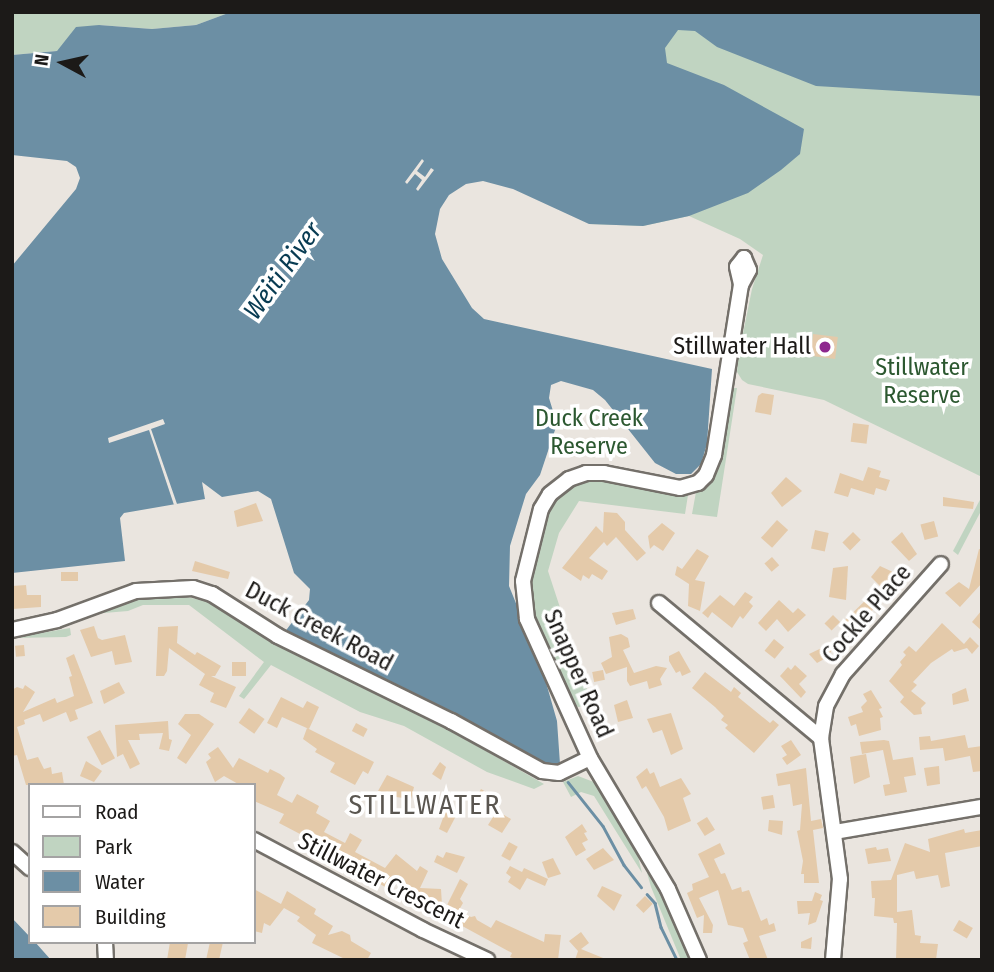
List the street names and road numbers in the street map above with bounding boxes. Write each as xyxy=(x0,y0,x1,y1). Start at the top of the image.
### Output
street label: Cockle Place xyxy=(816,559,918,669)
street label: Duck Creek Road xyxy=(240,576,398,678)
street label: Snapper Road xyxy=(537,605,619,743)
street label: Stillwater Crescent xyxy=(293,827,469,935)

